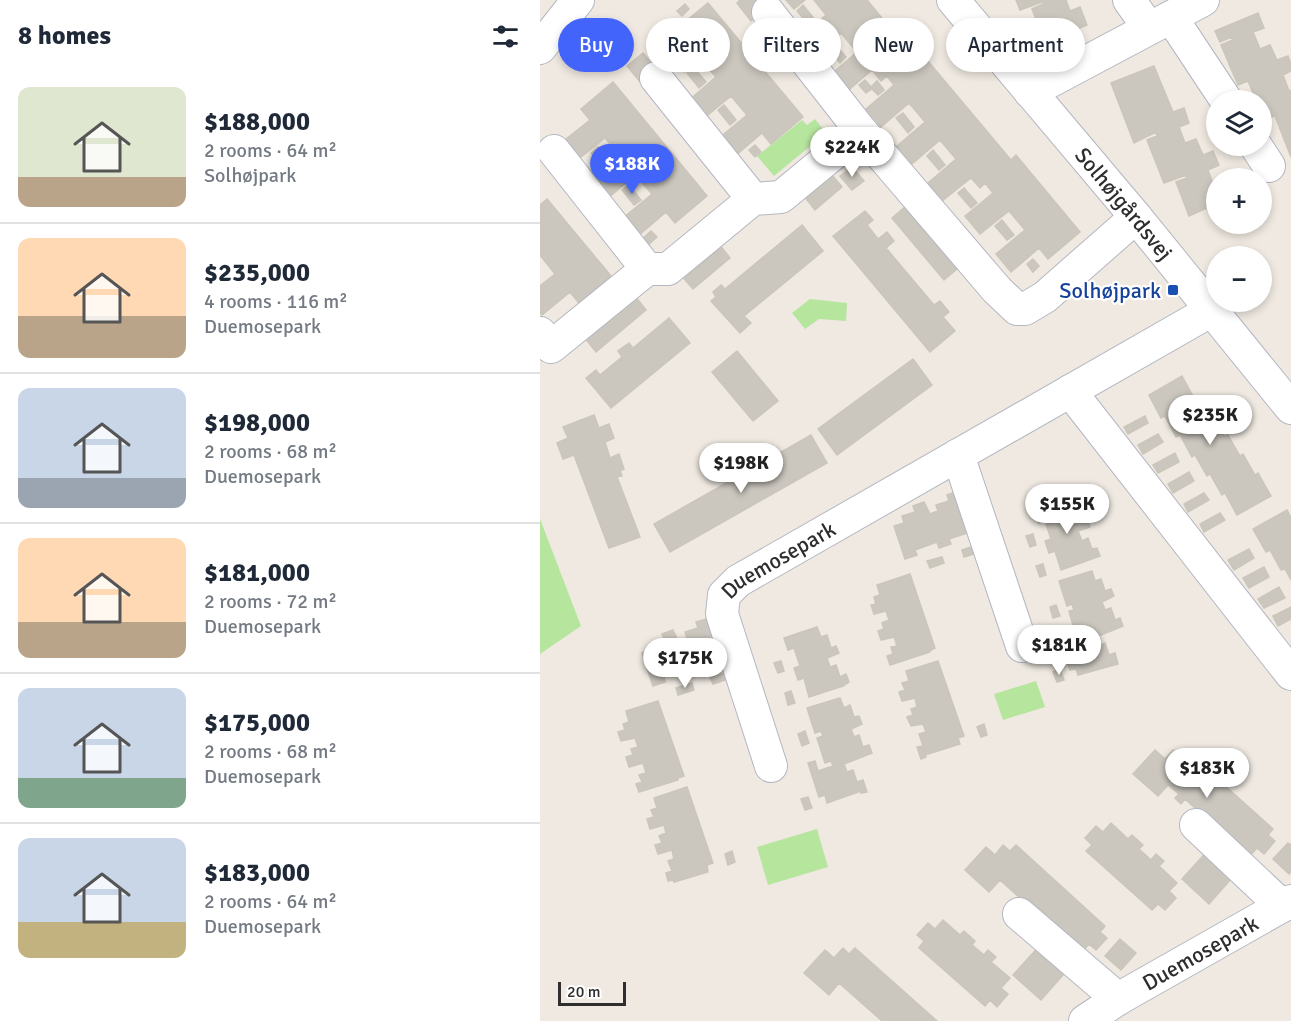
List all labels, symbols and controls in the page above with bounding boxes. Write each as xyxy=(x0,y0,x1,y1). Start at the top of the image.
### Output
chip: Buy xyxy=(558,18,634,72)
chip: Rent xyxy=(646,18,730,72)
chip: Filters xyxy=(742,18,841,72)
chip: New xyxy=(853,18,934,72)
chip: Apartment xyxy=(946,18,1085,72)
text: 8 homes xyxy=(18,20,111,52)
icon: filters xyxy=(489,20,522,53)
map controls xyxy=(1206,90,1272,312)
button: layers xyxy=(1206,90,1272,156)
text: $188,000 xyxy=(204,106,310,138)
icon: home xyxy=(66,111,138,183)
pin: $224K xyxy=(810,127,894,178)
text: $224K xyxy=(824,134,880,159)
text: 2 rooms · 64 m² xyxy=(204,138,337,163)
street label: Solhøjgårdsvej xyxy=(1069,142,1179,266)
pin: $188K xyxy=(590,144,674,195)
text: $188K xyxy=(604,151,660,176)
text: Solhøjpark xyxy=(204,163,296,188)
button: + xyxy=(1206,168,1272,234)
button: − xyxy=(1206,246,1272,312)
text: $235,000 xyxy=(204,257,310,289)
icon: home xyxy=(66,262,138,334)
place label: Solhøjpark xyxy=(1059,277,1161,304)
marker: Solhøjpark xyxy=(1166,283,1180,297)
text: 4 rooms · 116 m² xyxy=(204,289,348,314)
text: Duemosepark xyxy=(204,314,321,339)
pin: $235K xyxy=(1168,395,1252,446)
text: $235K xyxy=(1182,402,1238,427)
text: $198,000 xyxy=(204,407,310,439)
icon: home xyxy=(66,412,138,484)
text: 2 rooms · 68 m² xyxy=(204,439,337,464)
pin: $198K xyxy=(699,443,783,494)
text: $198K xyxy=(713,450,769,475)
text: Duemosepark xyxy=(204,464,321,489)
pin: $155K xyxy=(1025,484,1109,535)
text: $155K xyxy=(1039,491,1095,516)
street label: Duemosepark xyxy=(715,515,840,604)
text: $181,000 xyxy=(204,557,310,589)
icon: home xyxy=(66,562,138,634)
text: 2 rooms · 72 m² xyxy=(204,589,337,614)
text: Duemosepark xyxy=(204,614,321,639)
pin: $181K xyxy=(1017,625,1101,676)
text: $181K xyxy=(1031,632,1087,657)
pin: $175K xyxy=(643,638,727,689)
text: $175K xyxy=(657,645,713,670)
text: $175,000 xyxy=(204,707,310,739)
icon: home xyxy=(66,712,138,784)
text: 2 rooms · 68 m² xyxy=(204,739,337,764)
pin: $183K xyxy=(1165,748,1249,799)
text: $183K xyxy=(1179,755,1235,780)
text: Duemosepark xyxy=(204,764,321,789)
text: $183,000 xyxy=(204,857,310,889)
icon: home xyxy=(66,862,138,934)
text: 2 rooms · 64 m² xyxy=(204,889,337,914)
street label: Duemosepark xyxy=(1138,909,1263,996)
text: Duemosepark xyxy=(204,914,321,939)
scale bar xyxy=(558,979,626,1006)
text: 20 m xyxy=(567,982,601,1002)

